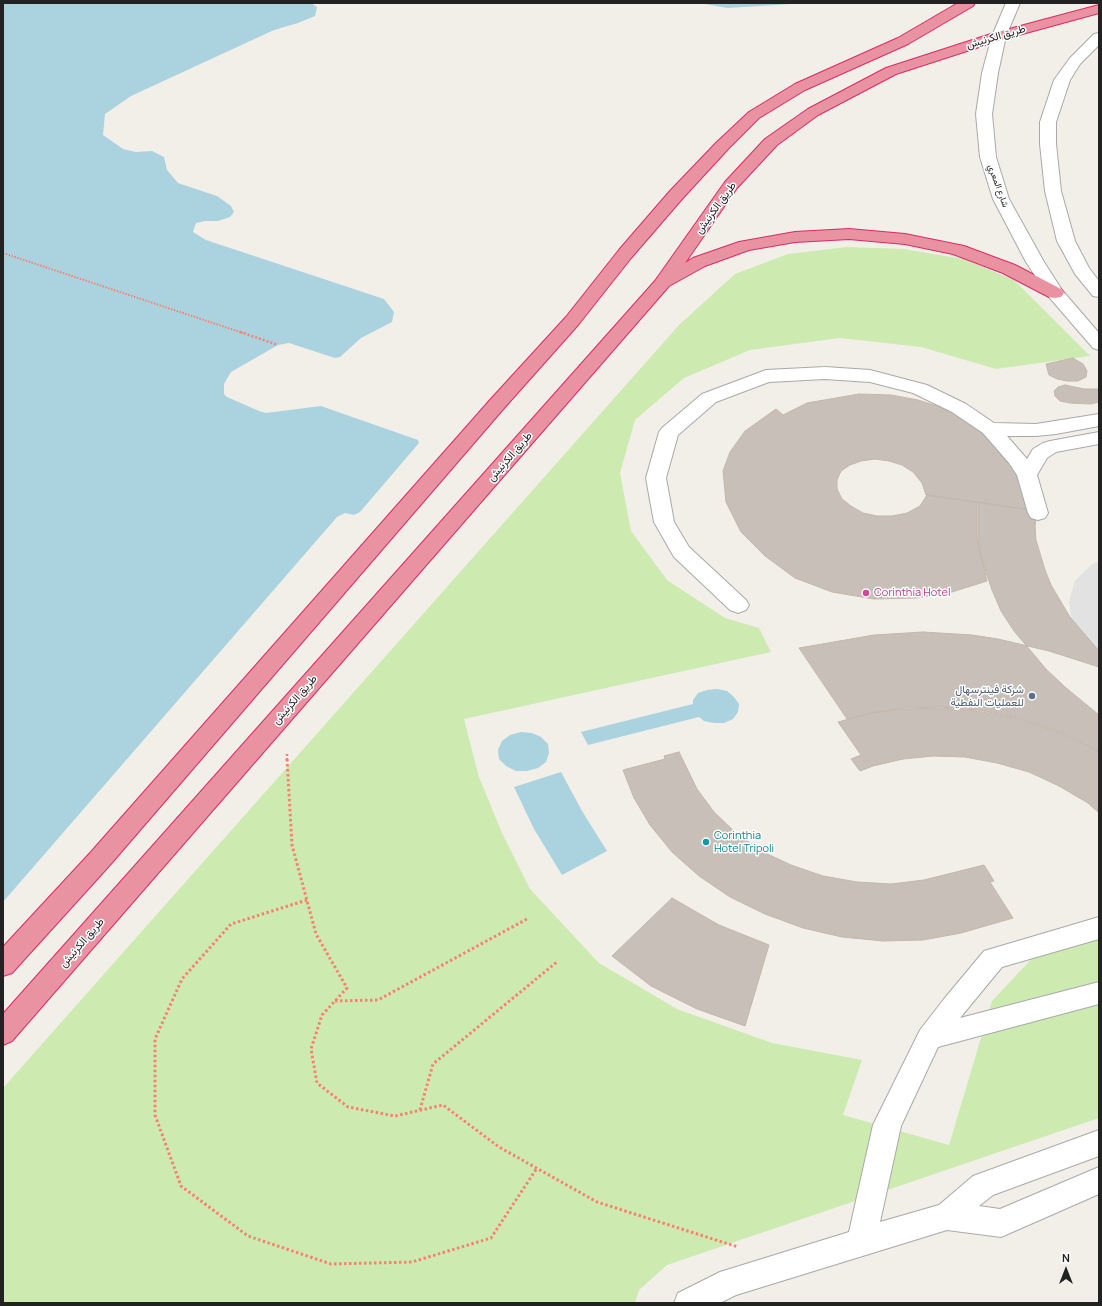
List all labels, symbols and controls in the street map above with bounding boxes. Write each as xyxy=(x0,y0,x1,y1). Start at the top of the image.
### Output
street label: طريق الكرنيش xyxy=(965,22,1027,52)
street label: شارع المعري xyxy=(985,163,1011,209)
street label: طريق الكرنيش xyxy=(693,179,739,237)
street label: طريق الكرنيش xyxy=(485,430,535,484)
place label: Corinthia Hotel xyxy=(874,586,950,600)
marker: Corinthia Hotel xyxy=(861,588,871,598)
street label: طريق الكرنيش xyxy=(270,673,320,727)
place label: شركة فينترسهال للعمليات النفطية xyxy=(951,683,1024,709)
marker: شركة فينترسهال للعمليات النفطية xyxy=(1027,691,1037,701)
place label: Corinthia Hotel Tripoli xyxy=(714,829,774,855)
marker: Corinthia Hotel Tripoli xyxy=(701,837,711,847)
street label: طريق الكرنيش xyxy=(57,916,107,970)
north arrow xyxy=(1046,1250,1086,1290)
text: N xyxy=(1062,1250,1070,1265)

